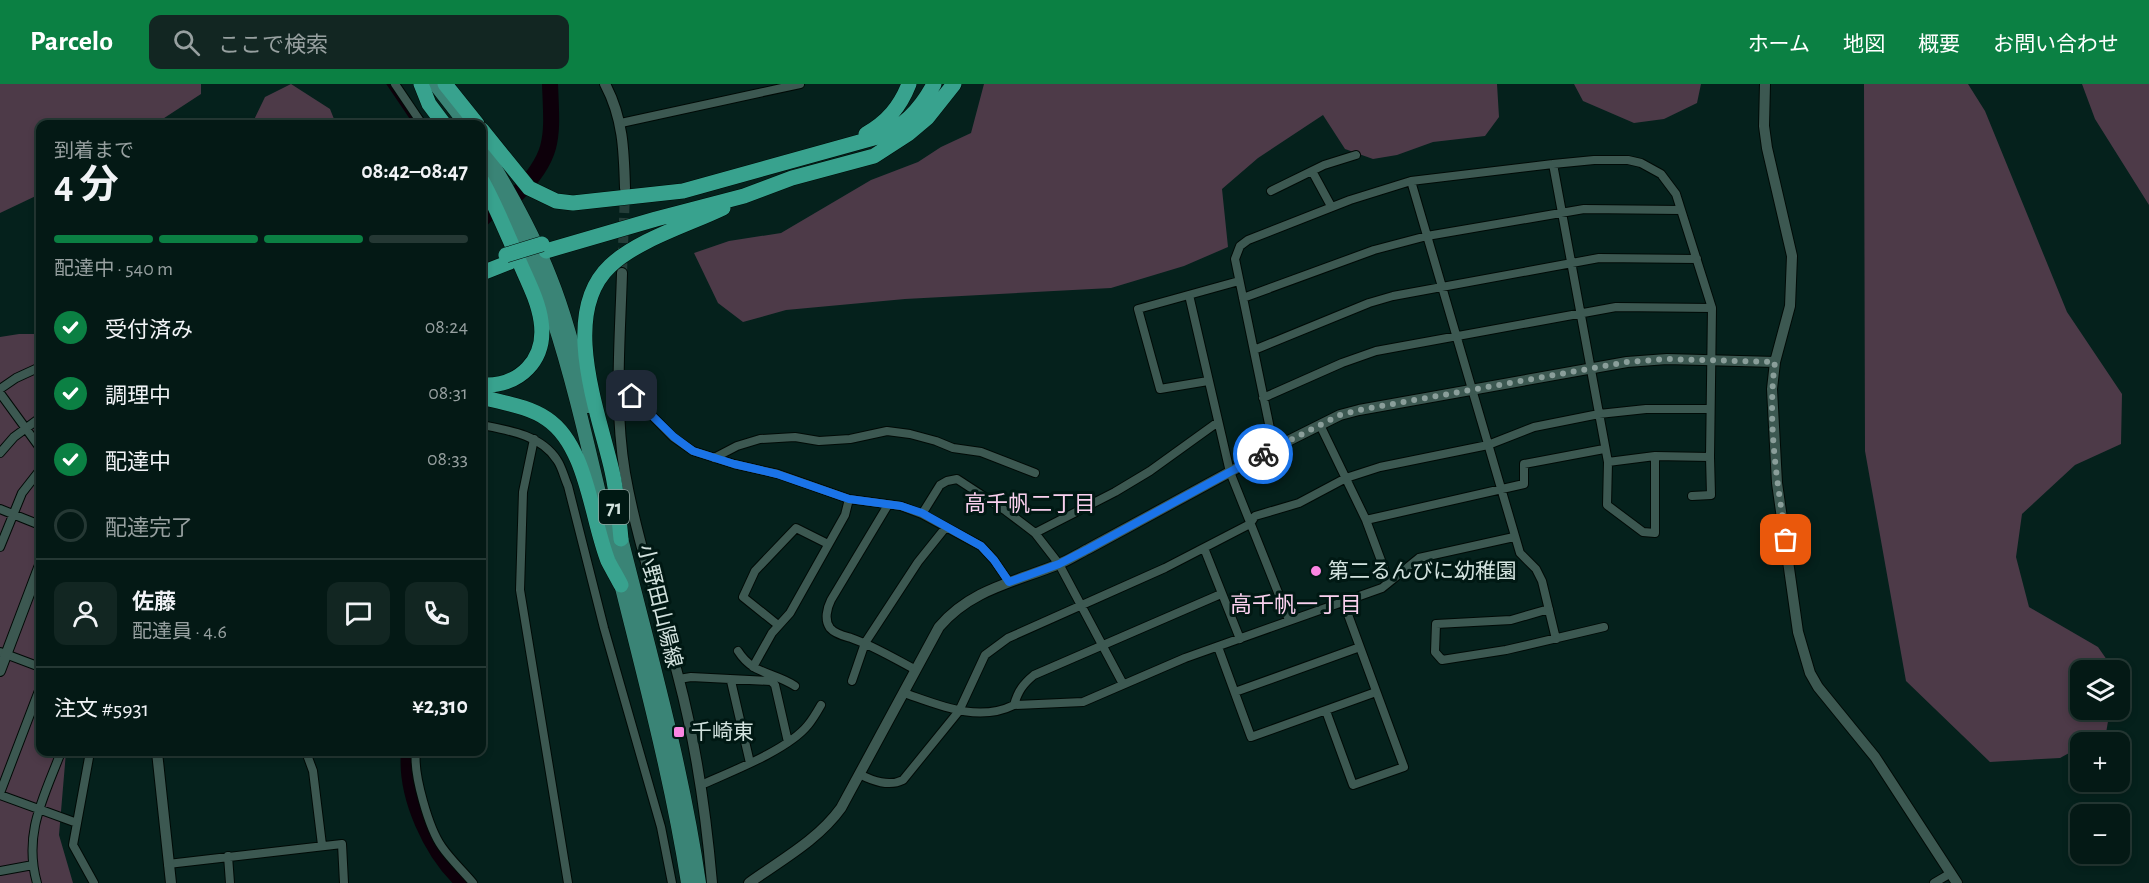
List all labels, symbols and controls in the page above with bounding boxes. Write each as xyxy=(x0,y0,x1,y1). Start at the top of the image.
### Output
search box xyxy=(149,15,569,69)
icon: search xyxy=(170,26,203,59)
text: Parcelo xyxy=(30,28,113,56)
text: ここで検索 xyxy=(218,34,328,56)
text: ホーム xyxy=(1748,34,1810,55)
text: 地図 xyxy=(1843,34,1885,55)
text: 概要 xyxy=(1918,34,1960,55)
text: お問い合わせ xyxy=(1993,34,2119,55)
text: 到着まで xyxy=(54,141,134,161)
text: 08:42–08:47 xyxy=(361,160,468,182)
text: 4 分 xyxy=(54,166,119,205)
text: 配達中 · 540 m xyxy=(54,259,173,279)
icon: check xyxy=(54,311,87,344)
text: 08:24 xyxy=(425,317,468,337)
text: 受付済み xyxy=(105,319,193,341)
pin xyxy=(606,370,657,421)
icon: check xyxy=(54,377,87,410)
icon: home xyxy=(615,379,648,412)
text: 08:31 xyxy=(428,383,468,403)
text: 調理中 xyxy=(105,385,171,407)
courier xyxy=(1233,424,1293,484)
icon: bike xyxy=(1247,438,1280,471)
icon: check xyxy=(54,443,87,476)
text: 08:33 xyxy=(427,449,468,469)
text: 配達中 xyxy=(105,451,171,473)
road number: 71 xyxy=(599,490,629,524)
district label: 高千帆二丁目 xyxy=(964,492,1096,515)
pin xyxy=(1760,514,1811,565)
text: 配達完了 xyxy=(105,517,193,539)
icon: bag xyxy=(1769,523,1802,556)
street label: 小野田山陽線 xyxy=(634,542,686,670)
place label: 第二るんびに幼稚園 xyxy=(1328,560,1517,582)
marker: 第二るんびに幼稚園 xyxy=(1309,564,1323,578)
button: person xyxy=(54,582,117,645)
button: chat xyxy=(327,582,390,645)
button: phone xyxy=(405,582,468,645)
text: 佐藤 xyxy=(132,591,176,613)
district label: 高千帆一丁目 xyxy=(1230,593,1362,616)
text: 配達員 · 4.6 xyxy=(132,622,227,642)
map controls xyxy=(2070,660,2130,864)
button: layers xyxy=(2070,660,2130,720)
text: ¥2,310 xyxy=(412,695,468,717)
text: 注文 #5931 xyxy=(54,698,149,720)
place label: 千崎東 xyxy=(691,721,754,743)
marker: 千崎東 xyxy=(672,725,686,739)
button: + xyxy=(2070,732,2130,792)
button: − xyxy=(2070,804,2130,864)

